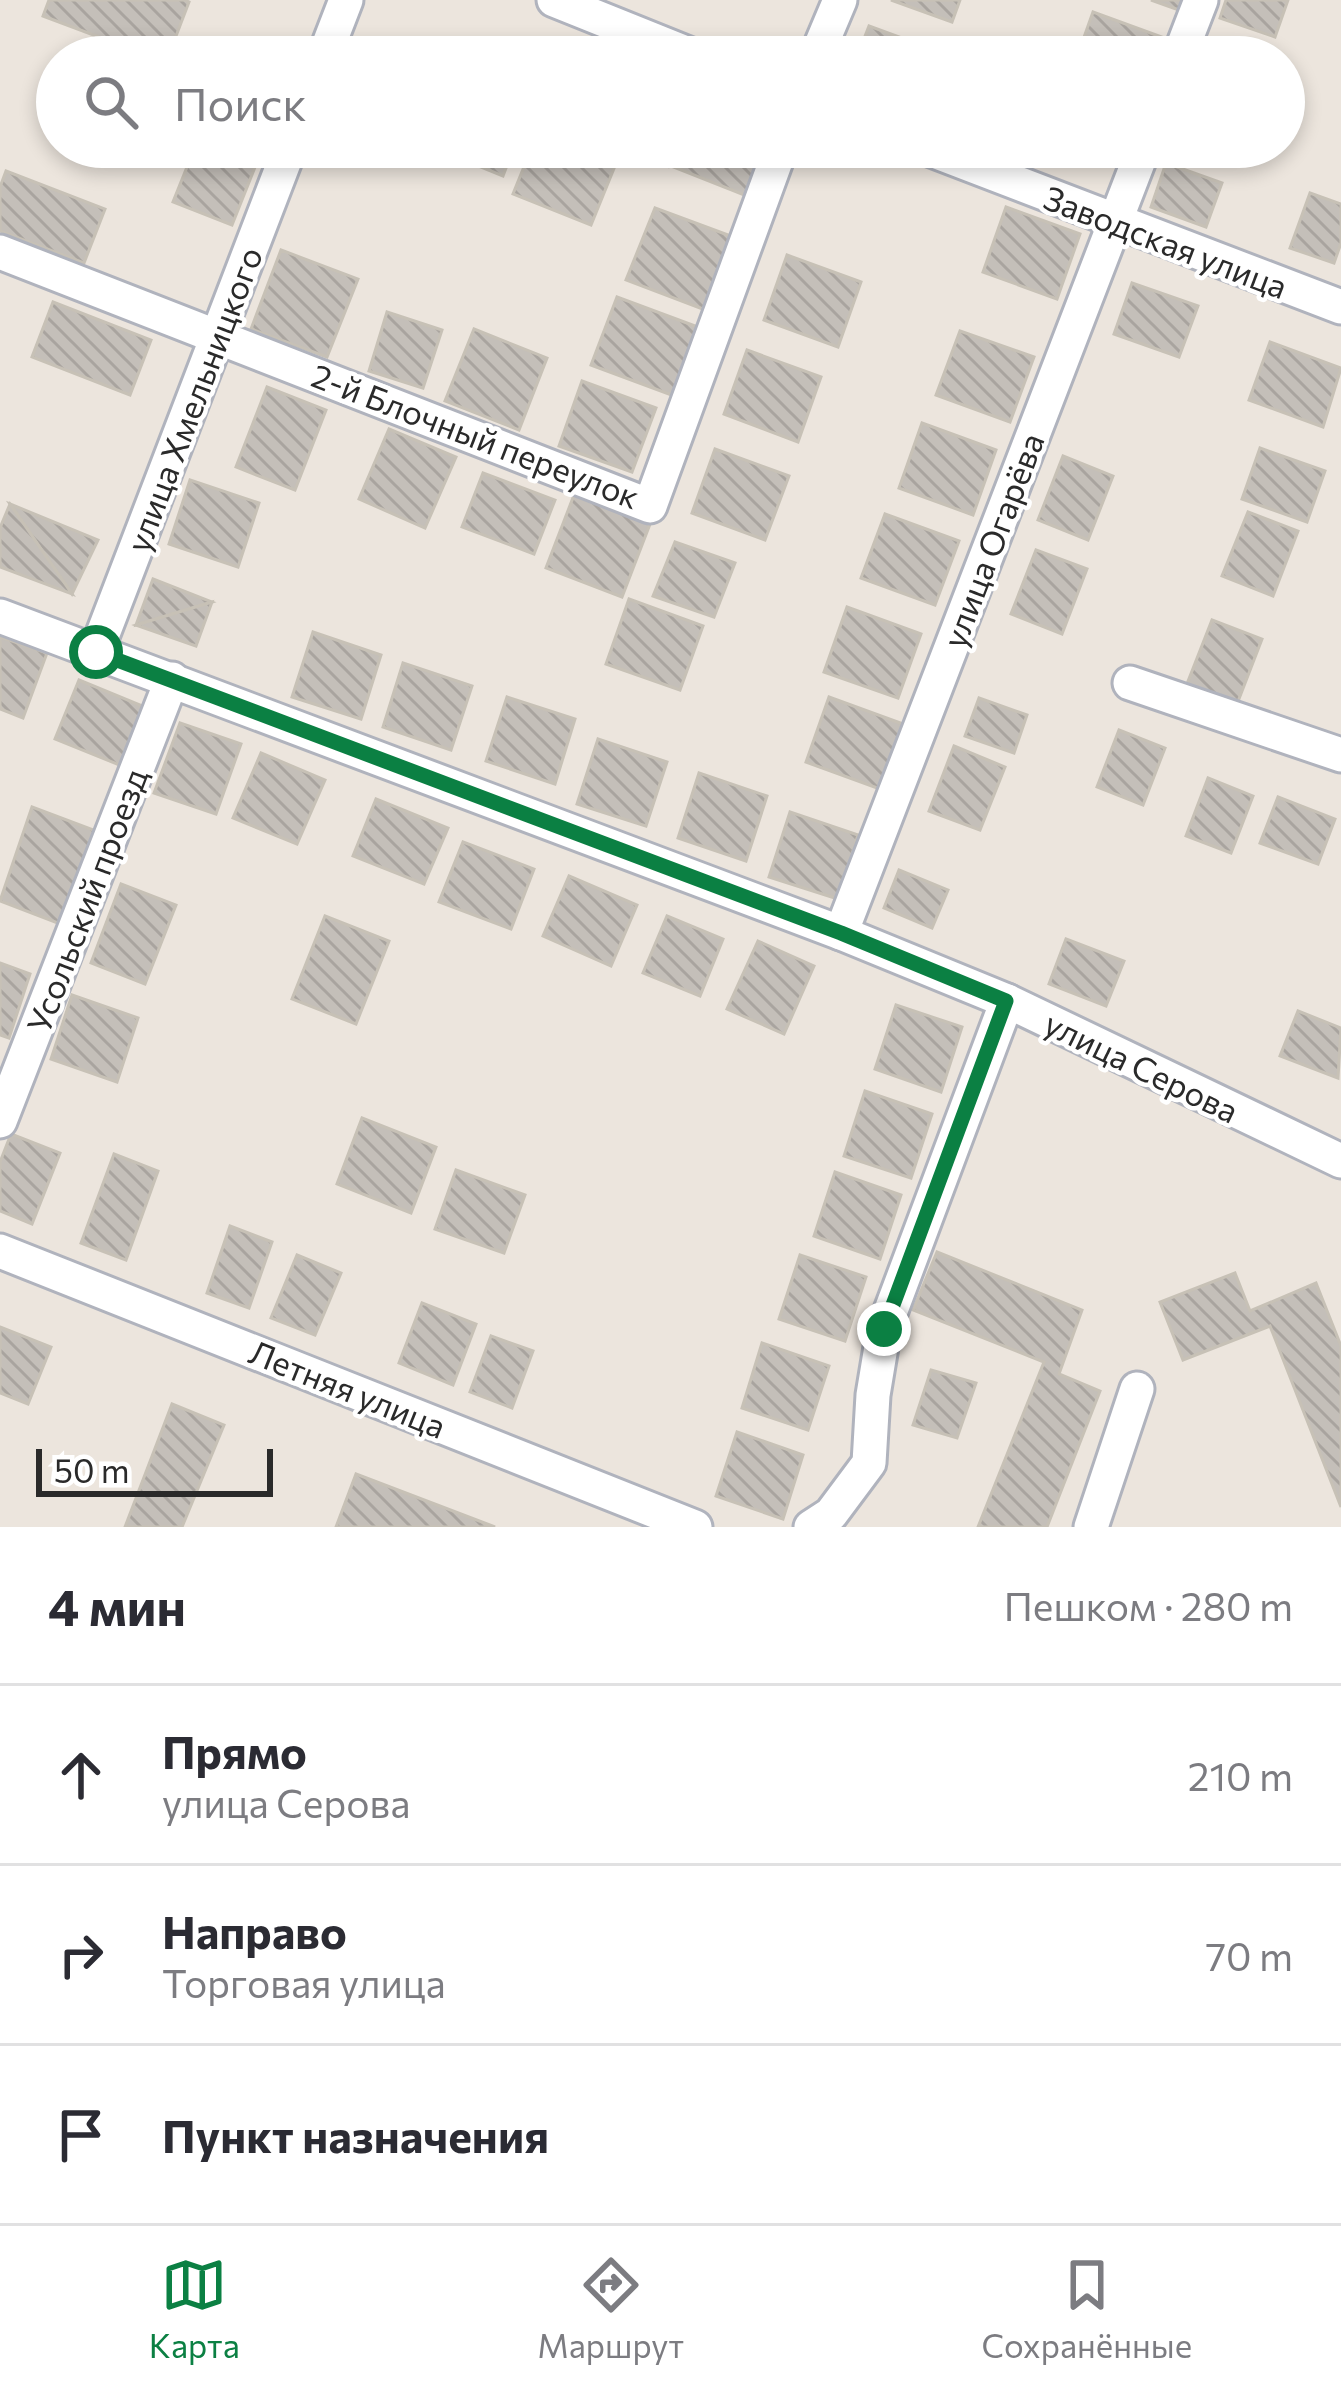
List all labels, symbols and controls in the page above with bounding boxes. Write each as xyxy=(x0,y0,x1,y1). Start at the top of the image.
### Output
search box xyxy=(36,36,1305,168)
icon: search xyxy=(78,69,144,135)
text: Поиск xyxy=(174,75,307,130)
street label: Заводская улица xyxy=(1039,176,1293,306)
street label: улица Хмельницкого xyxy=(116,241,270,557)
street label: 2-й Блочный переулок xyxy=(307,354,645,516)
street label: улица Огарёва xyxy=(932,427,1052,653)
route start xyxy=(69,625,123,679)
street label: Усольский проезд xyxy=(17,762,155,1038)
street label: улица Серова xyxy=(1039,1001,1245,1131)
route end xyxy=(857,1302,911,1356)
street label: Летняя улица xyxy=(244,1330,452,1446)
scale bar xyxy=(36,1443,273,1496)
text: 50 m xyxy=(54,1449,130,1490)
text: 4 мин xyxy=(48,1574,186,1637)
text: Пешком · 280 m xyxy=(1004,1581,1293,1629)
text: Прямо xyxy=(162,1723,307,1778)
icon: ahead xyxy=(48,1742,114,1808)
text: 210 m xyxy=(1188,1751,1293,1799)
text: улица Серова xyxy=(162,1778,410,1826)
text: Направо xyxy=(162,1903,347,1958)
icon: right xyxy=(48,1922,114,1988)
text: 70 m xyxy=(1206,1931,1293,1979)
text: Торговая улица xyxy=(162,1958,446,2006)
icon: arrive xyxy=(48,2102,114,2168)
text: Пункт назначения xyxy=(162,2107,549,2162)
tab: Карта xyxy=(149,2252,240,2365)
tab: Маршрут xyxy=(537,2252,684,2365)
tab: Сохранённые xyxy=(982,2252,1192,2365)

